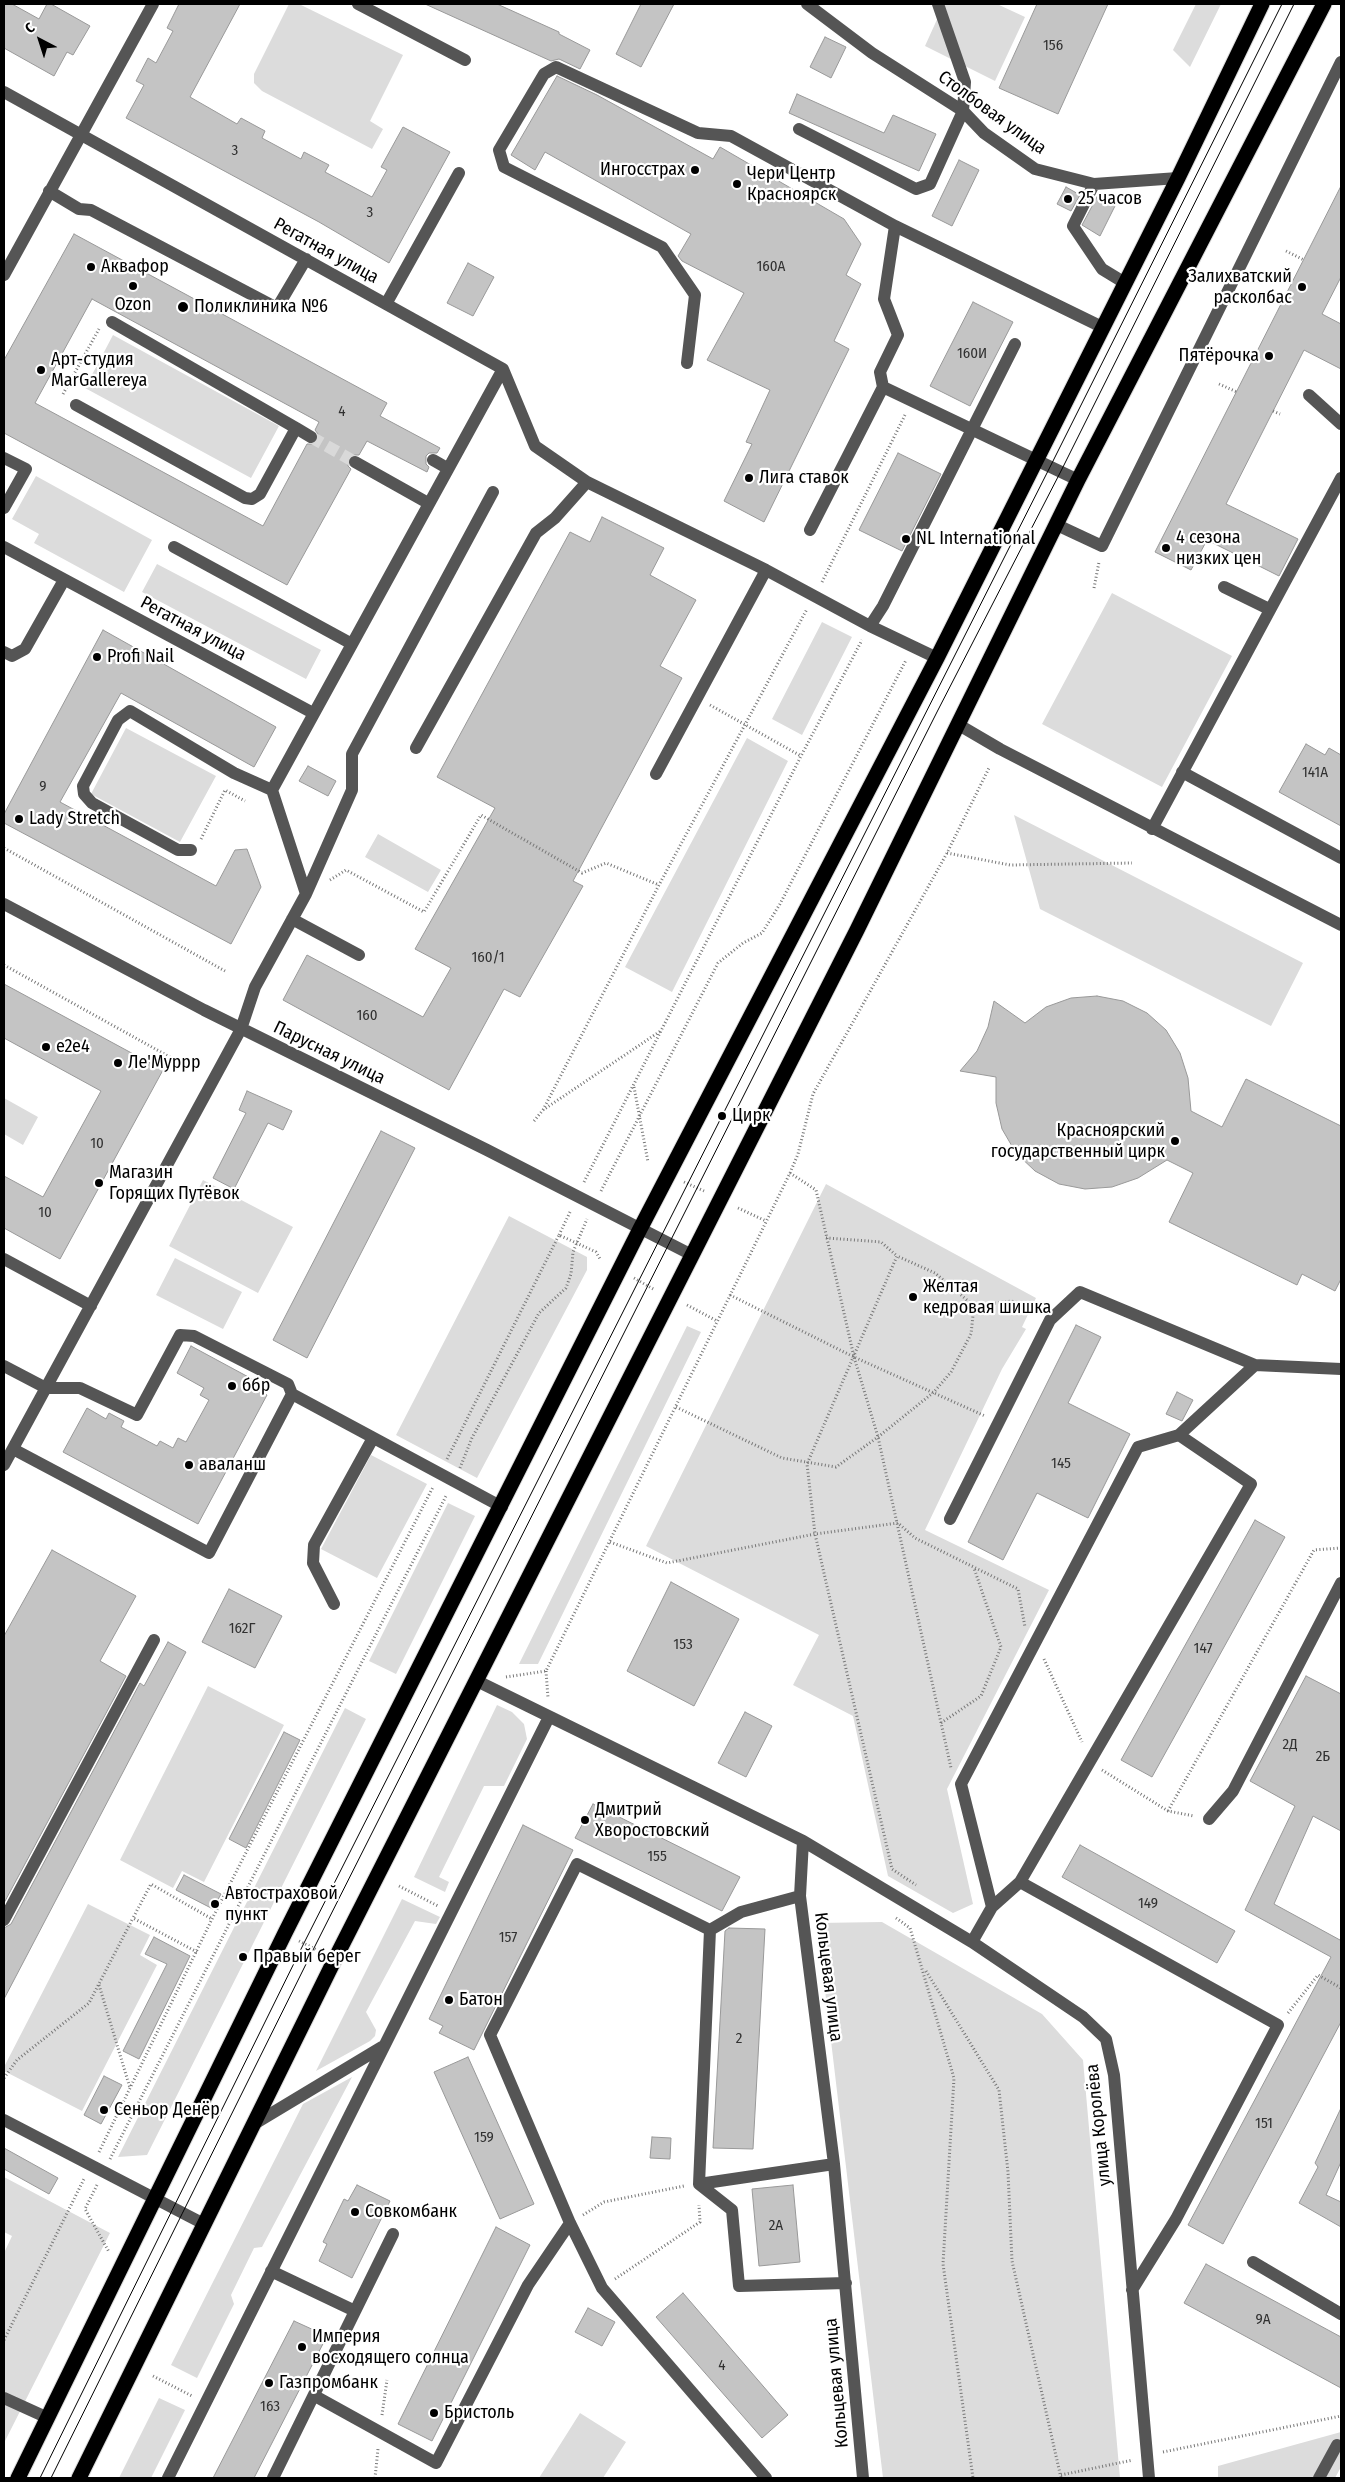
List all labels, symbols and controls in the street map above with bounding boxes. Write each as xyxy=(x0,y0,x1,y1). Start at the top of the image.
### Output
north arrow xyxy=(15,15,65,65)
text: С xyxy=(22,19,38,37)
house number: 156 xyxy=(1043,37,1063,55)
street label: Столбовая улица xyxy=(934,67,1050,159)
house number: 3 xyxy=(232,142,238,160)
place label: Ингосстрах xyxy=(600,159,685,181)
place label: Чери Центр Красноярск xyxy=(747,163,836,205)
marker: Ингосстрах xyxy=(689,164,701,176)
marker: Чери Центр Красноярск xyxy=(731,178,743,190)
place label: 25 часов xyxy=(1078,188,1142,210)
marker: 25 часов xyxy=(1062,193,1074,205)
house number: 3 xyxy=(367,204,373,222)
street label: Регатная улица xyxy=(270,213,382,289)
place label: Аквафор xyxy=(101,256,169,278)
house number: 160А xyxy=(757,258,785,276)
marker: Аквафор xyxy=(85,261,97,273)
place label: Залихватский расколбас xyxy=(1188,266,1292,308)
marker: Ozon xyxy=(127,280,139,292)
marker: Залихватский расколбас xyxy=(1296,281,1308,293)
place label: Ozon xyxy=(114,294,152,316)
place label: Поликлиника №6 xyxy=(194,296,328,318)
marker: Поликлиника №6 xyxy=(176,300,190,314)
house number: 160И xyxy=(957,345,987,363)
place label: Пятёрочка xyxy=(1179,345,1259,367)
place label: Арт-студия MarGallereya xyxy=(51,349,147,392)
marker: Пятёрочка xyxy=(1263,350,1275,362)
marker: Арт-студия MarGallereya xyxy=(35,364,47,376)
house number: 4 xyxy=(338,403,346,421)
place label: Лига ставок xyxy=(759,467,849,489)
marker: Лига ставок xyxy=(743,472,755,484)
place label: 4 сезона низких цен xyxy=(1176,527,1261,570)
place label: NL International xyxy=(916,528,1035,550)
marker: NL International xyxy=(900,533,912,545)
marker: 4 сезона низких цен xyxy=(1160,542,1172,554)
street label: Регатная улица xyxy=(136,592,250,666)
place label: Profi Nail xyxy=(107,646,174,668)
marker: Profi Nail xyxy=(91,651,103,663)
house number: 141А xyxy=(1302,764,1328,782)
house number: 9 xyxy=(39,778,47,796)
place label: Lady Stretch xyxy=(29,808,120,830)
marker: Lady Stretch xyxy=(13,813,25,825)
house number: 160/1 xyxy=(471,949,505,967)
house number: 160 xyxy=(356,1007,378,1025)
street label: Парусная улица xyxy=(270,1017,388,1089)
place label: е2е4 xyxy=(56,1036,90,1058)
marker: е2е4 xyxy=(40,1041,52,1053)
place label: Ле'Муррр xyxy=(128,1052,200,1074)
marker: Ле'Муррр xyxy=(112,1057,124,1069)
place label: Цирк xyxy=(732,1105,771,1127)
marker: Цирк xyxy=(716,1110,728,1122)
place label: Красноярский государственный цирк xyxy=(991,1120,1165,1162)
house number: 10 xyxy=(90,1135,104,1153)
marker: Красноярский государственный цирк xyxy=(1169,1135,1181,1147)
place label: Магазин Горящих Путёвок xyxy=(109,1162,240,1204)
marker: Магазин Горящих Путёвок xyxy=(93,1177,105,1189)
house number: 10 xyxy=(38,1204,52,1222)
place label: Желтая кедровая шишка xyxy=(923,1276,1051,1318)
marker: Желтая кедровая шишка xyxy=(907,1291,919,1303)
place label: ббр xyxy=(242,1375,270,1397)
marker: ббр xyxy=(226,1380,238,1392)
place label: аваланш xyxy=(199,1454,266,1476)
house number: 145 xyxy=(1051,1455,1071,1473)
marker: аваланш xyxy=(183,1459,195,1471)
house number: 162Г xyxy=(229,1620,255,1638)
house number: 153 xyxy=(673,1636,693,1654)
house number: 147 xyxy=(1194,1640,1212,1658)
house number: 2Д xyxy=(1283,1736,1297,1754)
house number: 2Б xyxy=(1316,1748,1330,1766)
place label: Дмитрий Хворостовский xyxy=(595,1799,710,1842)
marker: Дмитрий Хворостовский xyxy=(579,1814,591,1826)
house number: 155 xyxy=(647,1848,667,1866)
place label: Автостраховой пункт xyxy=(225,1883,338,1926)
house number: 149 xyxy=(1138,1895,1158,1913)
marker: Автостраховой пункт xyxy=(209,1898,221,1910)
street label: Кольцевая улица xyxy=(809,1911,847,2043)
house number: 157 xyxy=(499,1929,517,1947)
place label: Правый берег xyxy=(253,1946,361,1968)
marker: Правый берег xyxy=(237,1951,249,1963)
place label: Батон xyxy=(459,1989,503,2011)
marker: Батон xyxy=(443,1994,455,2006)
house number: 2 xyxy=(736,2030,742,2048)
street label: улица Королёва xyxy=(1082,2063,1116,2187)
place label: Сеньор Денёр xyxy=(114,2099,220,2121)
marker: Сеньор Денёр xyxy=(98,2104,110,2116)
house number: 151 xyxy=(1255,2115,1273,2133)
house number: 159 xyxy=(474,2129,494,2147)
place label: Совкомбанк xyxy=(365,2201,457,2223)
marker: Совкомбанк xyxy=(349,2206,361,2218)
house number: 2А xyxy=(769,2217,783,2235)
house number: 9А xyxy=(1255,2311,1271,2329)
street label: Кольцевая улица xyxy=(821,2317,853,2449)
place label: Империя восходящего солнца xyxy=(312,2326,469,2368)
marker: Империя восходящего солнца xyxy=(296,2341,308,2353)
house number: 4 xyxy=(718,2357,726,2375)
place label: Газпромбанк xyxy=(279,2372,378,2394)
marker: Газпромбанк xyxy=(263,2377,275,2389)
house number: 163 xyxy=(260,2398,280,2416)
place label: Бристоль xyxy=(444,2402,514,2424)
marker: Бристоль xyxy=(428,2407,440,2419)

